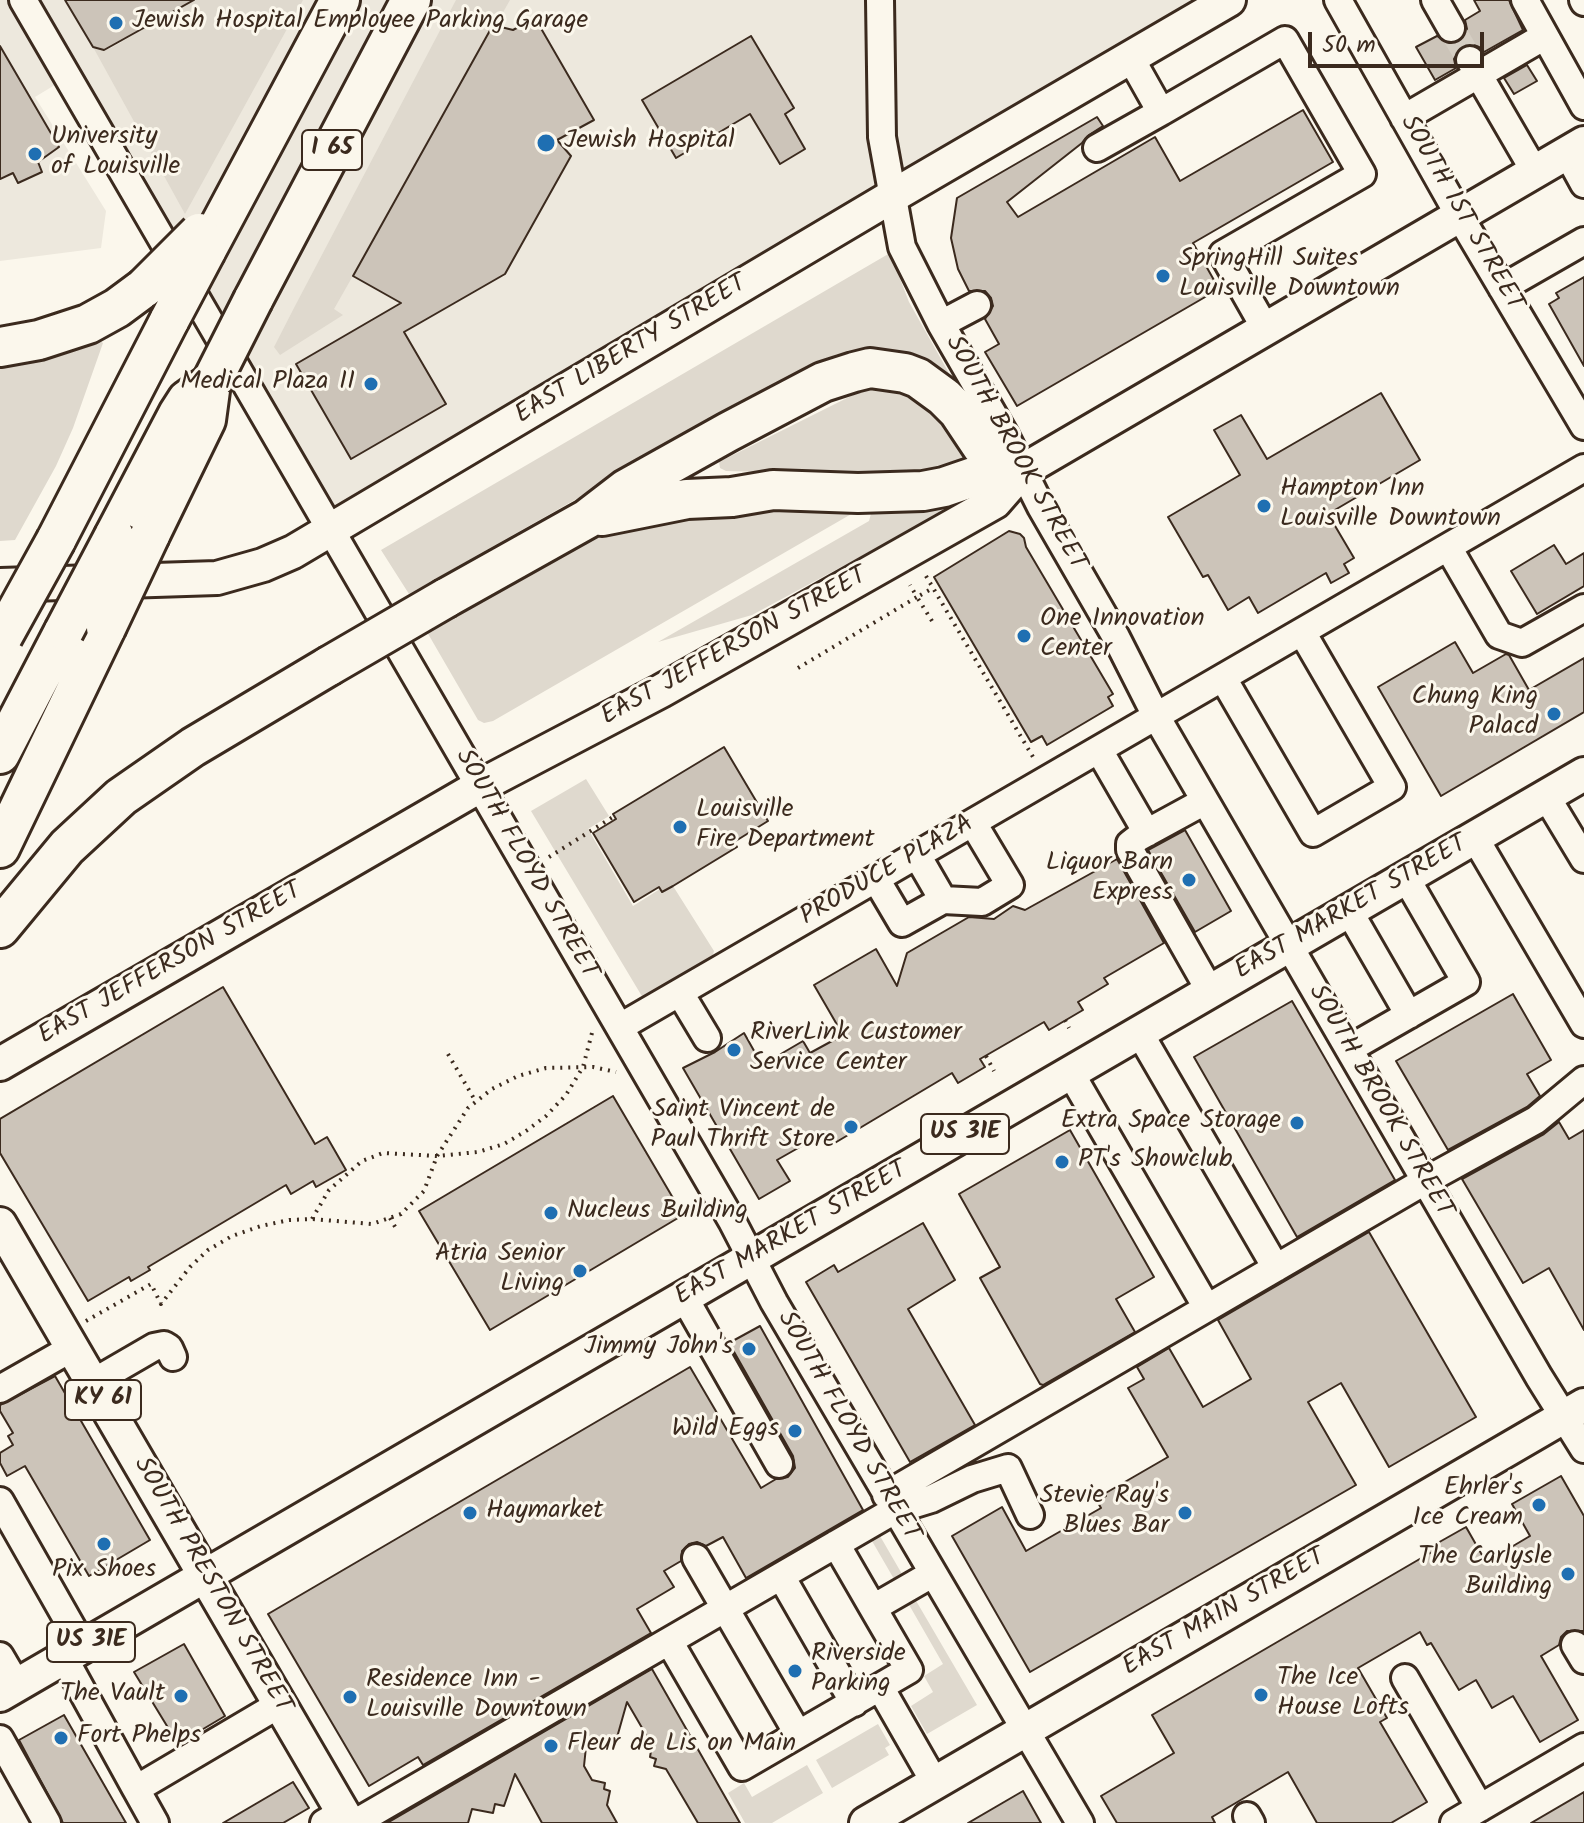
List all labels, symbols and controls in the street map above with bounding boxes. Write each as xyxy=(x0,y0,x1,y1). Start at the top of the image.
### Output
place label: Jewish Hospital Employee Parking Garage xyxy=(132,7,588,39)
marker: Jewish Hospital Employee Parking Garage xyxy=(107,14,125,32)
scale bar xyxy=(1312,16,1488,66)
text: 50 m xyxy=(1322,26,1376,65)
street label: SOUTH 1ST STREET xyxy=(1391,111,1529,317)
place label: University of Louisville xyxy=(51,123,180,184)
place label: Jewish Hospital xyxy=(564,127,735,159)
road number: I 65 xyxy=(302,130,362,170)
marker: Jewish Hospital xyxy=(535,132,557,154)
marker: University of Louisville xyxy=(26,145,44,163)
place label: SpringHill Suites Louisville Downtown xyxy=(1179,245,1400,306)
marker: SpringHill Suites Louisville Downtown xyxy=(1154,267,1172,285)
street label: EAST LIBERTY STREET xyxy=(510,269,754,433)
street label: SOUTH BROOK STREET xyxy=(936,331,1092,577)
place label: Medical Plaza II xyxy=(180,368,355,400)
marker: Medical Plaza II xyxy=(362,375,380,393)
place label: Hampton Inn Louisville Downtown xyxy=(1280,475,1501,536)
marker: Hampton Inn Louisville Downtown xyxy=(1255,497,1273,515)
street label: EAST JEFFERSON STREET xyxy=(597,562,873,734)
place label: One Innovation Center xyxy=(1040,605,1205,666)
marker: One Innovation Center xyxy=(1015,627,1033,645)
place label: Chung King Palacd xyxy=(1412,683,1538,744)
marker: Chung King Palacd xyxy=(1545,705,1563,723)
street label: SOUTH FLOYD STREET xyxy=(446,745,604,985)
place label: Louisville Fire Department xyxy=(696,796,875,858)
street label: PRODUCE PLAZA xyxy=(796,810,980,934)
marker: Louisville Fire Department xyxy=(671,818,689,836)
street label: EAST MARKET STREET xyxy=(1230,830,1474,988)
place label: Liquor Barn Express xyxy=(1046,849,1173,910)
marker: Liquor Barn Express xyxy=(1180,871,1198,889)
street label: EAST JEFFERSON STREET xyxy=(34,877,308,1053)
street label: SOUTH BROOK STREET xyxy=(1300,980,1458,1224)
place label: RiverLink Customer Service Center xyxy=(750,1019,962,1080)
marker: RiverLink Customer Service Center xyxy=(725,1041,743,1059)
place label: Saint Vincent de Paul Thrift Store xyxy=(651,1096,835,1158)
place label: Extra Space Storage xyxy=(1061,1107,1281,1139)
road number: US 31E xyxy=(921,1114,1009,1154)
marker: Extra Space Storage xyxy=(1288,1114,1306,1132)
marker: Saint Vincent de Paul Thrift Store xyxy=(842,1118,860,1136)
place label: PT's Showclub xyxy=(1078,1146,1232,1178)
marker: PT's Showclub xyxy=(1053,1153,1071,1171)
street label: EAST MARKET STREET xyxy=(670,1156,914,1314)
place label: Nucleus Building xyxy=(567,1197,748,1229)
marker: Nucleus Building xyxy=(542,1204,560,1222)
place label: Atria Senior Living xyxy=(435,1240,564,1302)
marker: Atria Senior Living xyxy=(571,1262,589,1280)
street label: SOUTH FLOYD STREET xyxy=(768,1307,926,1547)
place label: Jimmy John's xyxy=(584,1333,733,1365)
marker: Jimmy John's xyxy=(740,1340,758,1358)
road number: KY 61 xyxy=(65,1380,141,1420)
place label: Wild Eggs xyxy=(672,1415,779,1447)
marker: Wild Eggs xyxy=(786,1422,804,1440)
street label: SOUTH PRESTON STREET xyxy=(125,1452,297,1720)
place label: Ehrler's Ice Cream xyxy=(1412,1474,1523,1536)
place label: Stevie Ray's Blues Bar xyxy=(1040,1482,1169,1544)
marker: Ehrler's Ice Cream xyxy=(1530,1496,1548,1514)
place label: Haymarket xyxy=(486,1497,603,1529)
marker: Haymarket xyxy=(461,1504,479,1522)
marker: Stevie Ray's Blues Bar xyxy=(1176,1504,1194,1522)
marker: Pix Shoes xyxy=(95,1535,113,1553)
street label: EAST MAIN STREET xyxy=(1118,1543,1332,1685)
place label: The Carlysle Building xyxy=(1418,1543,1552,1604)
place label: Pix Shoes xyxy=(52,1556,156,1588)
marker: The Carlysle Building xyxy=(1559,1565,1577,1583)
road number: US 31E xyxy=(47,1622,135,1662)
place label: Riverside Parking xyxy=(811,1640,906,1702)
marker: Riverside Parking xyxy=(786,1662,804,1680)
place label: The Ice House Lofts xyxy=(1277,1664,1409,1726)
place label: Residence Inn - Louisville Downtown xyxy=(366,1666,587,1728)
place label: The Vault xyxy=(60,1680,165,1712)
marker: The Ice House Lofts xyxy=(1252,1686,1270,1704)
marker: The Vault xyxy=(172,1687,190,1705)
marker: Residence Inn - Louisville Downtown xyxy=(341,1688,359,1706)
place label: Fort Phelps xyxy=(77,1722,201,1754)
marker: Fort Phelps xyxy=(52,1729,70,1747)
place label: Fleur de Lis on Main xyxy=(567,1730,796,1762)
marker: Fleur de Lis on Main xyxy=(542,1737,560,1755)

